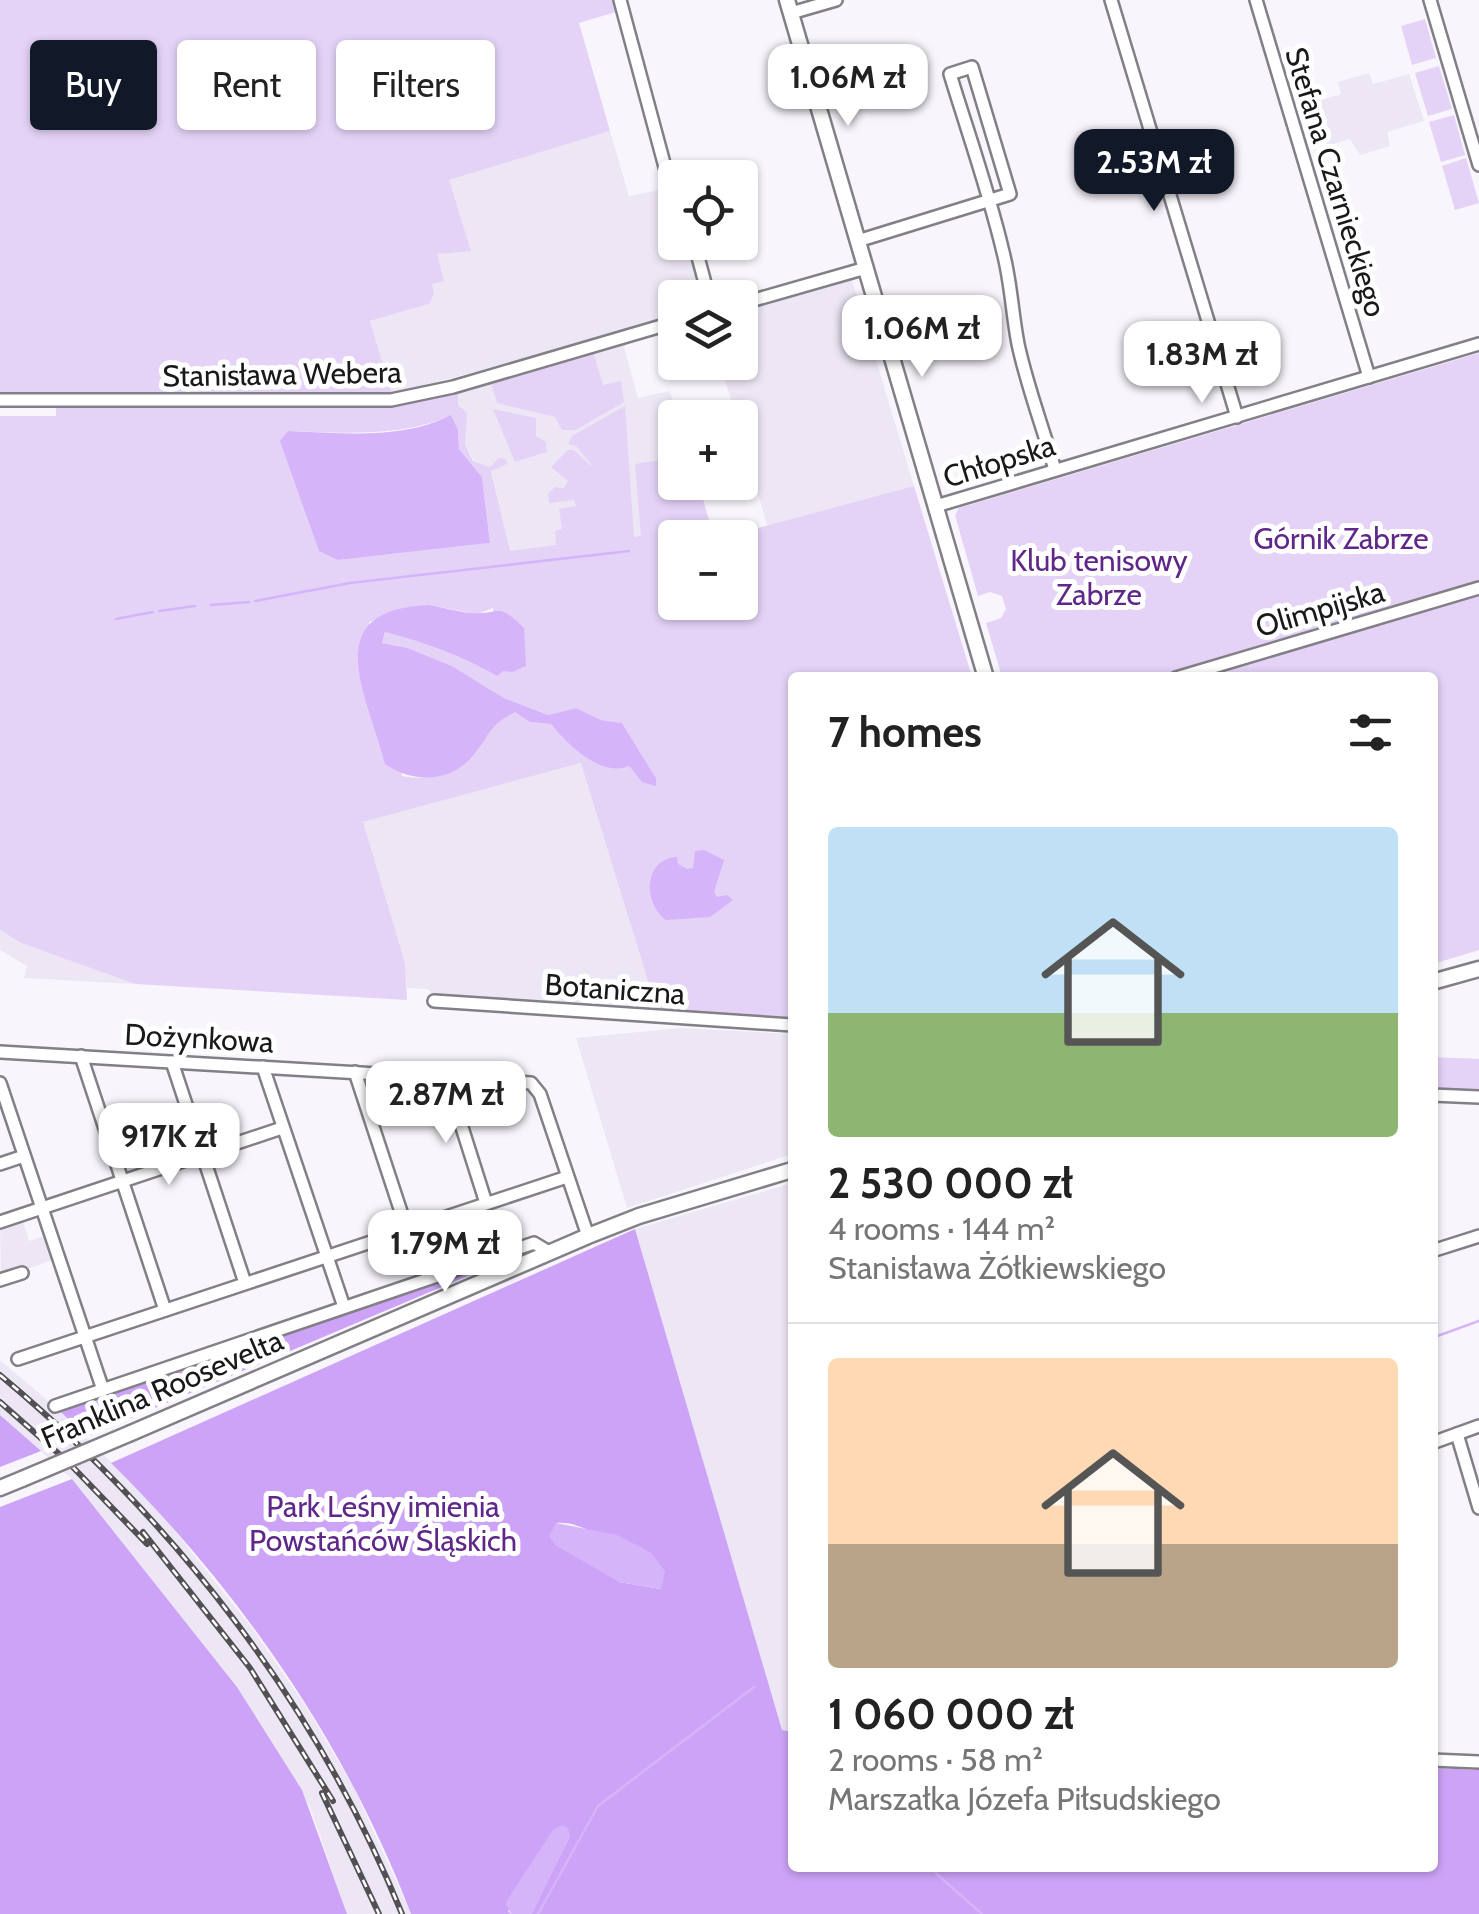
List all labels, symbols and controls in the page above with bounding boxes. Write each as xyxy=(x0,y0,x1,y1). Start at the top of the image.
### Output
chip: Buy xyxy=(30,40,157,130)
chip: Rent xyxy=(177,40,316,130)
chip: Filters xyxy=(336,40,495,130)
street label: Stefana Czarnieckiego xyxy=(1277,43,1395,321)
pin: 1.06M zł xyxy=(745,44,951,129)
text: 1.06M zł xyxy=(790,57,906,96)
pin: 2.53M zł xyxy=(1051,129,1257,214)
text: 2.53M zł xyxy=(1096,142,1212,181)
map controls xyxy=(658,160,758,620)
button: locate xyxy=(658,160,758,260)
button: layers xyxy=(658,280,758,380)
pin: 1.06M zł xyxy=(819,295,1025,380)
text: 1.06M zł xyxy=(864,308,980,347)
pin: 1.83M zł xyxy=(1099,321,1305,406)
text: 1.83M zł xyxy=(1146,334,1258,373)
street label: Stanisława Webera xyxy=(162,353,403,395)
button: + xyxy=(658,400,758,500)
street label: Chłopska xyxy=(939,426,1060,496)
button: − xyxy=(658,520,758,620)
park label: Górnik Zabrze xyxy=(1253,520,1429,557)
park label: Klub tenisowy Zabrze xyxy=(1010,542,1188,613)
street label: Olimpijska xyxy=(1251,573,1389,645)
icon: filters xyxy=(1343,705,1398,760)
text: 7 homes xyxy=(828,706,982,758)
icon: home xyxy=(1023,892,1203,1072)
street label: Botaniczna xyxy=(543,966,687,1012)
street label: Dożynkowa xyxy=(123,1016,275,1060)
pin: 2.87M zł xyxy=(343,1061,549,1146)
text: 2.87M zł xyxy=(388,1074,504,1113)
pin: 917K zł xyxy=(77,1103,261,1188)
text: 917K zł xyxy=(121,1116,217,1155)
text: 2 530 000 zł xyxy=(828,1157,1073,1209)
text: 4 rooms · 144 m² xyxy=(828,1209,1055,1248)
pin: 1.79M zł xyxy=(342,1210,548,1295)
text: 1.79M zł xyxy=(390,1223,500,1262)
text: Stanisława Żółkiewskiego xyxy=(828,1248,1166,1287)
street label: Franklina Roosevelta xyxy=(36,1321,289,1457)
icon: home xyxy=(1023,1423,1203,1603)
park label: Park Leśny imienia Powstańców Śląskich xyxy=(249,1488,517,1559)
text: 1 060 000 zł xyxy=(828,1688,1074,1740)
text: 2 rooms · 58 m² xyxy=(828,1740,1043,1779)
text: Marszałka Józefa Piłsudskiego xyxy=(828,1779,1221,1818)

